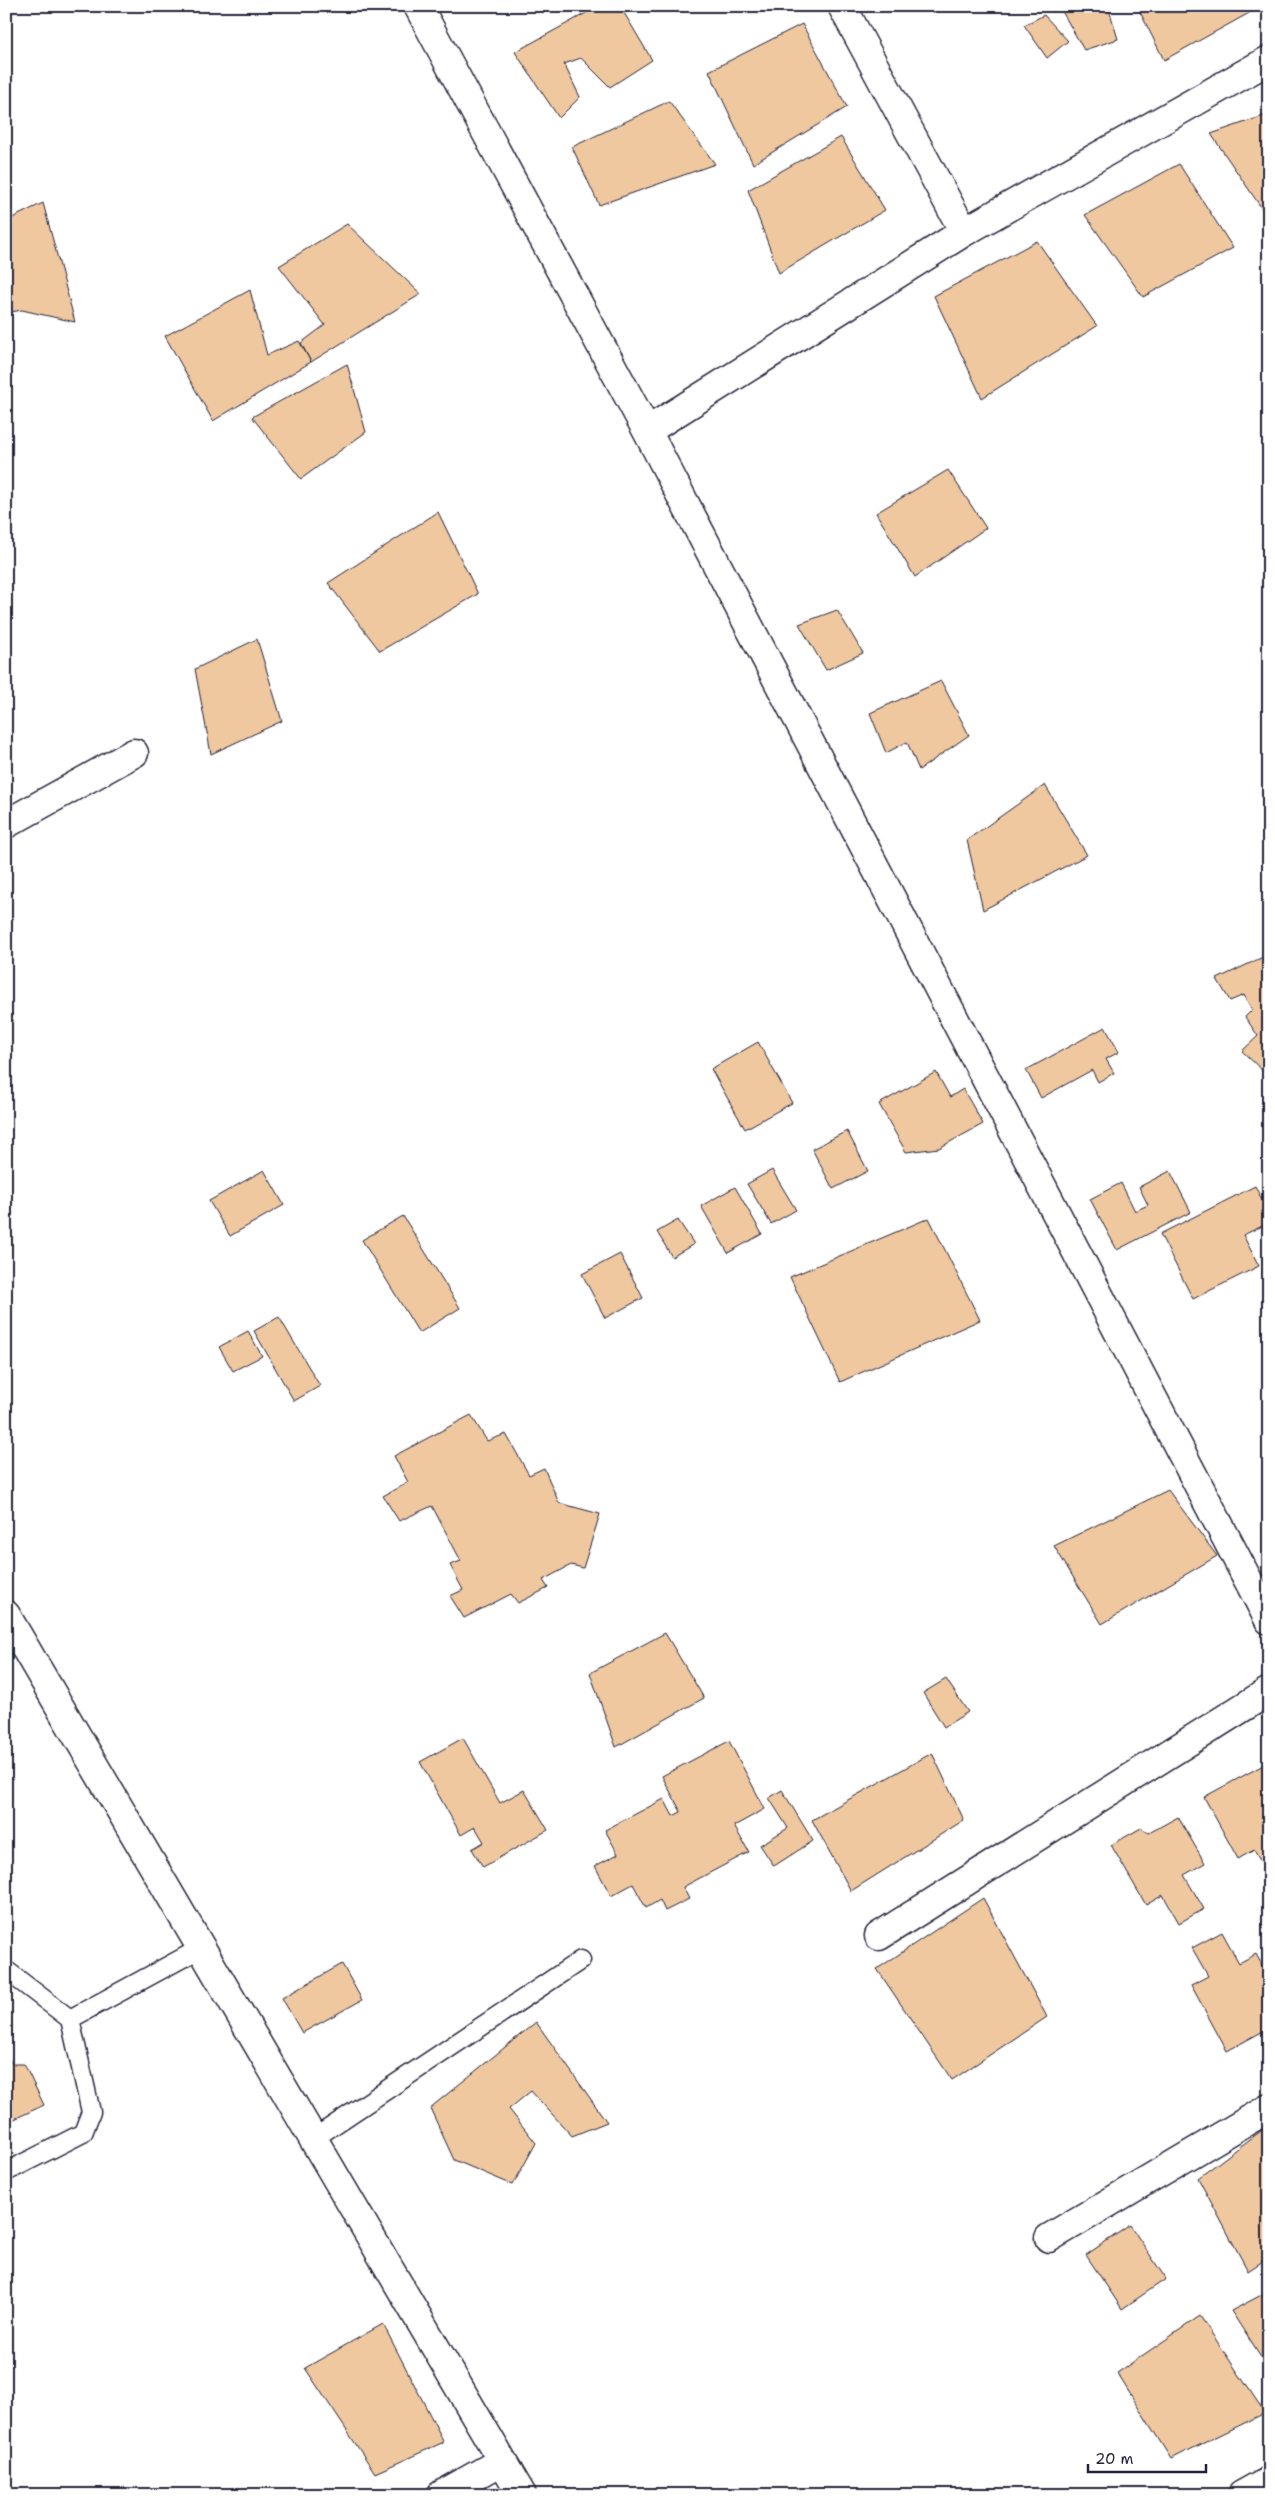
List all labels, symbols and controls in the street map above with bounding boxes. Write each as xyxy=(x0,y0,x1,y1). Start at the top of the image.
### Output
scale bar xyxy=(1088,2441,1205,2473)
text: 20 m xyxy=(1095,2449,1134,2469)

